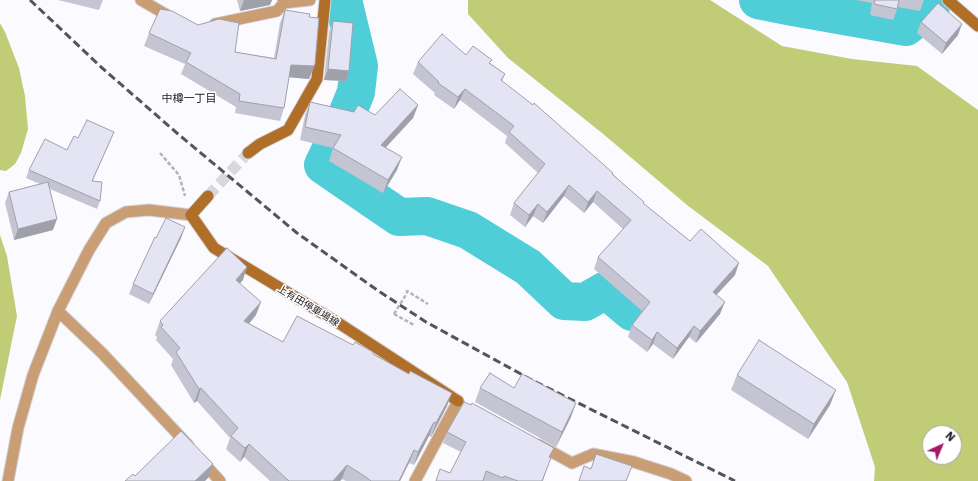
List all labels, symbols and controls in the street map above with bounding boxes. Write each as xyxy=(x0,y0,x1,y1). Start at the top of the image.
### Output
district label: 中樽一丁目 xyxy=(162,92,216,106)
street label: 上有田停車場線 xyxy=(275,283,341,329)
north arrow xyxy=(922,425,962,465)
text: N xyxy=(943,429,957,444)

